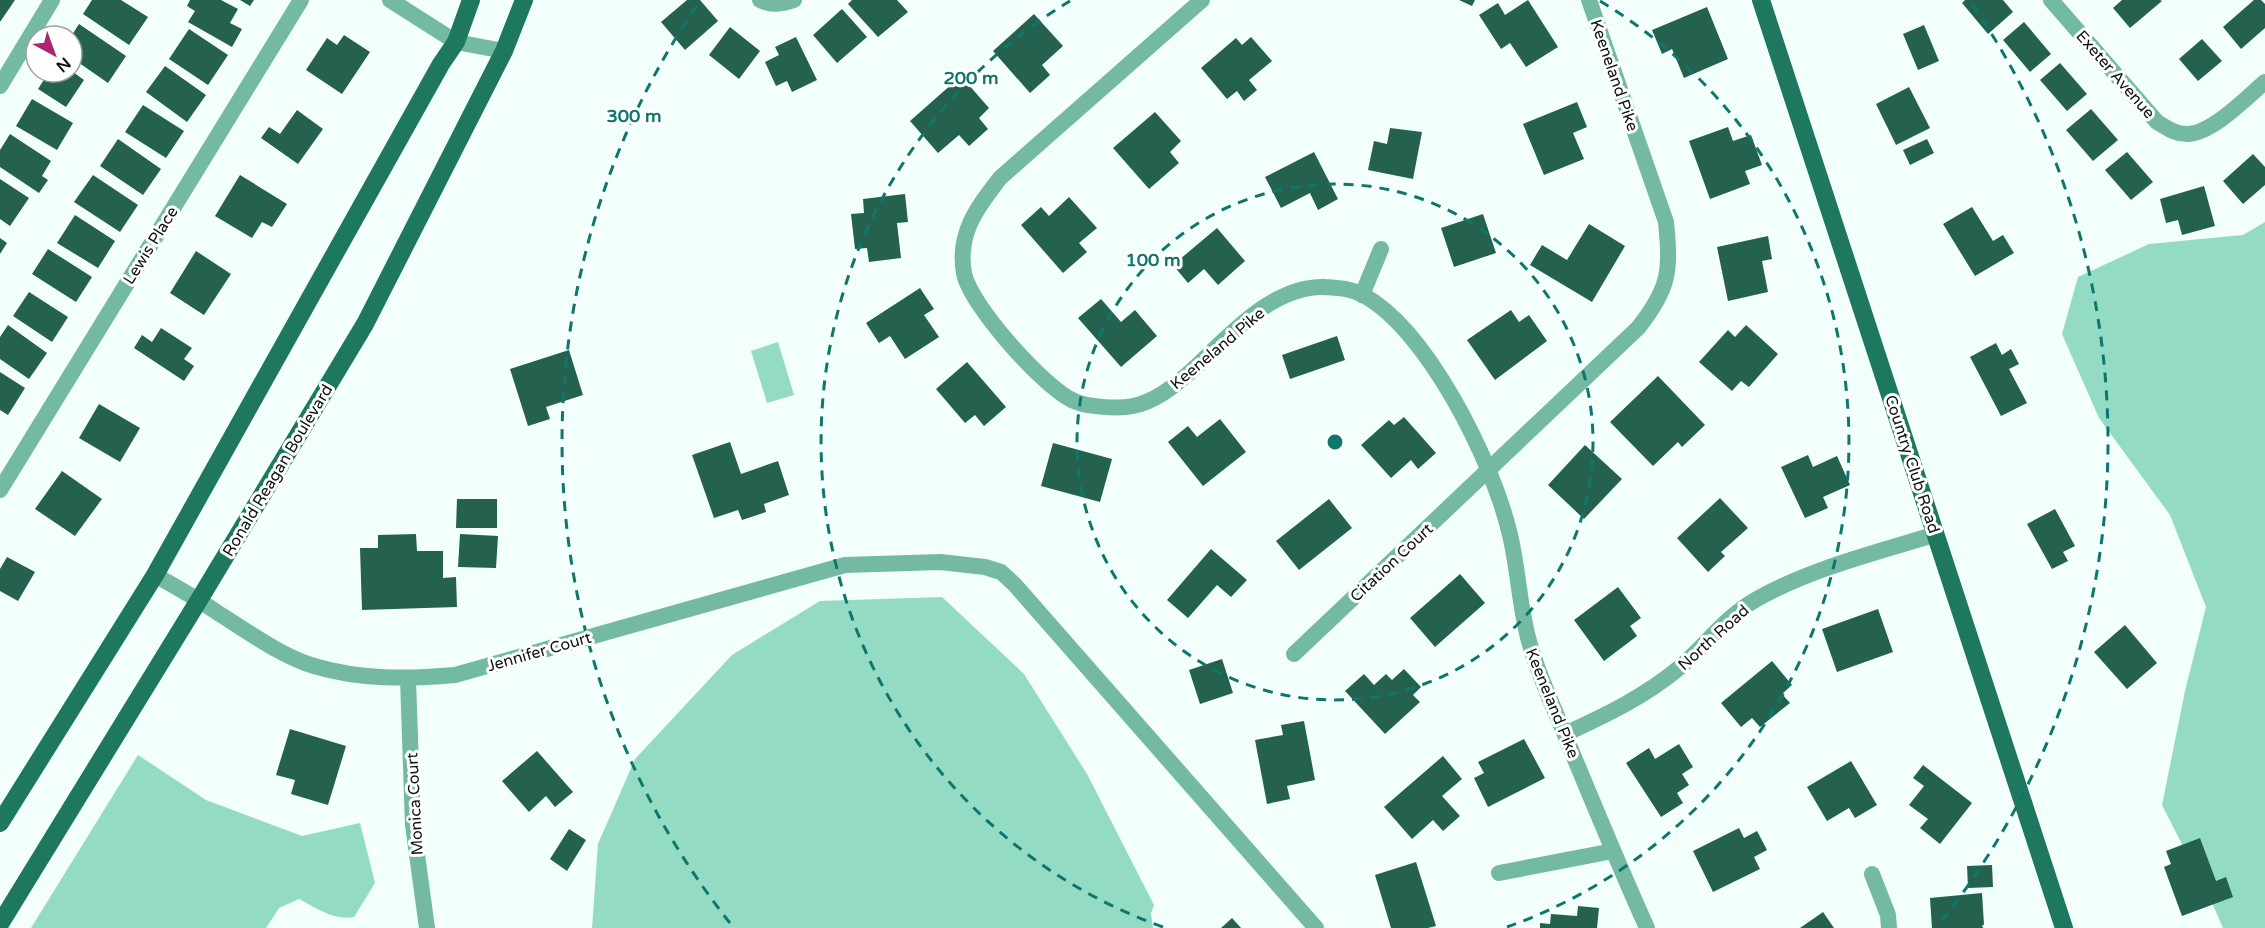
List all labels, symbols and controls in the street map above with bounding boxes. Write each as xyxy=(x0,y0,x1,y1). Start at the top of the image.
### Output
street label: Keeneland Pike xyxy=(1586,17,1643,134)
north arrow xyxy=(24,24,84,84)
street label: Exeter Avenue xyxy=(2072,26,2159,123)
text: N xyxy=(52,53,75,76)
text: 200 m xyxy=(943,67,999,89)
text: 300 m xyxy=(606,105,662,127)
street label: Lewis Place xyxy=(119,203,183,288)
text: 100 m xyxy=(1125,249,1181,271)
street label: Keeneland Pike xyxy=(1166,304,1269,394)
street label: Ronald Reagan Boulevard xyxy=(218,381,337,560)
street label: Country Club Road xyxy=(1880,393,1944,536)
centre of rings xyxy=(1325,432,1345,452)
street label: Citation Court xyxy=(1346,519,1437,606)
street label: North Road xyxy=(1674,601,1753,675)
street label: Jennifer Court xyxy=(485,628,594,676)
street label: Keeneland Pike xyxy=(1521,645,1583,761)
street label: Monica Court xyxy=(402,752,428,856)

